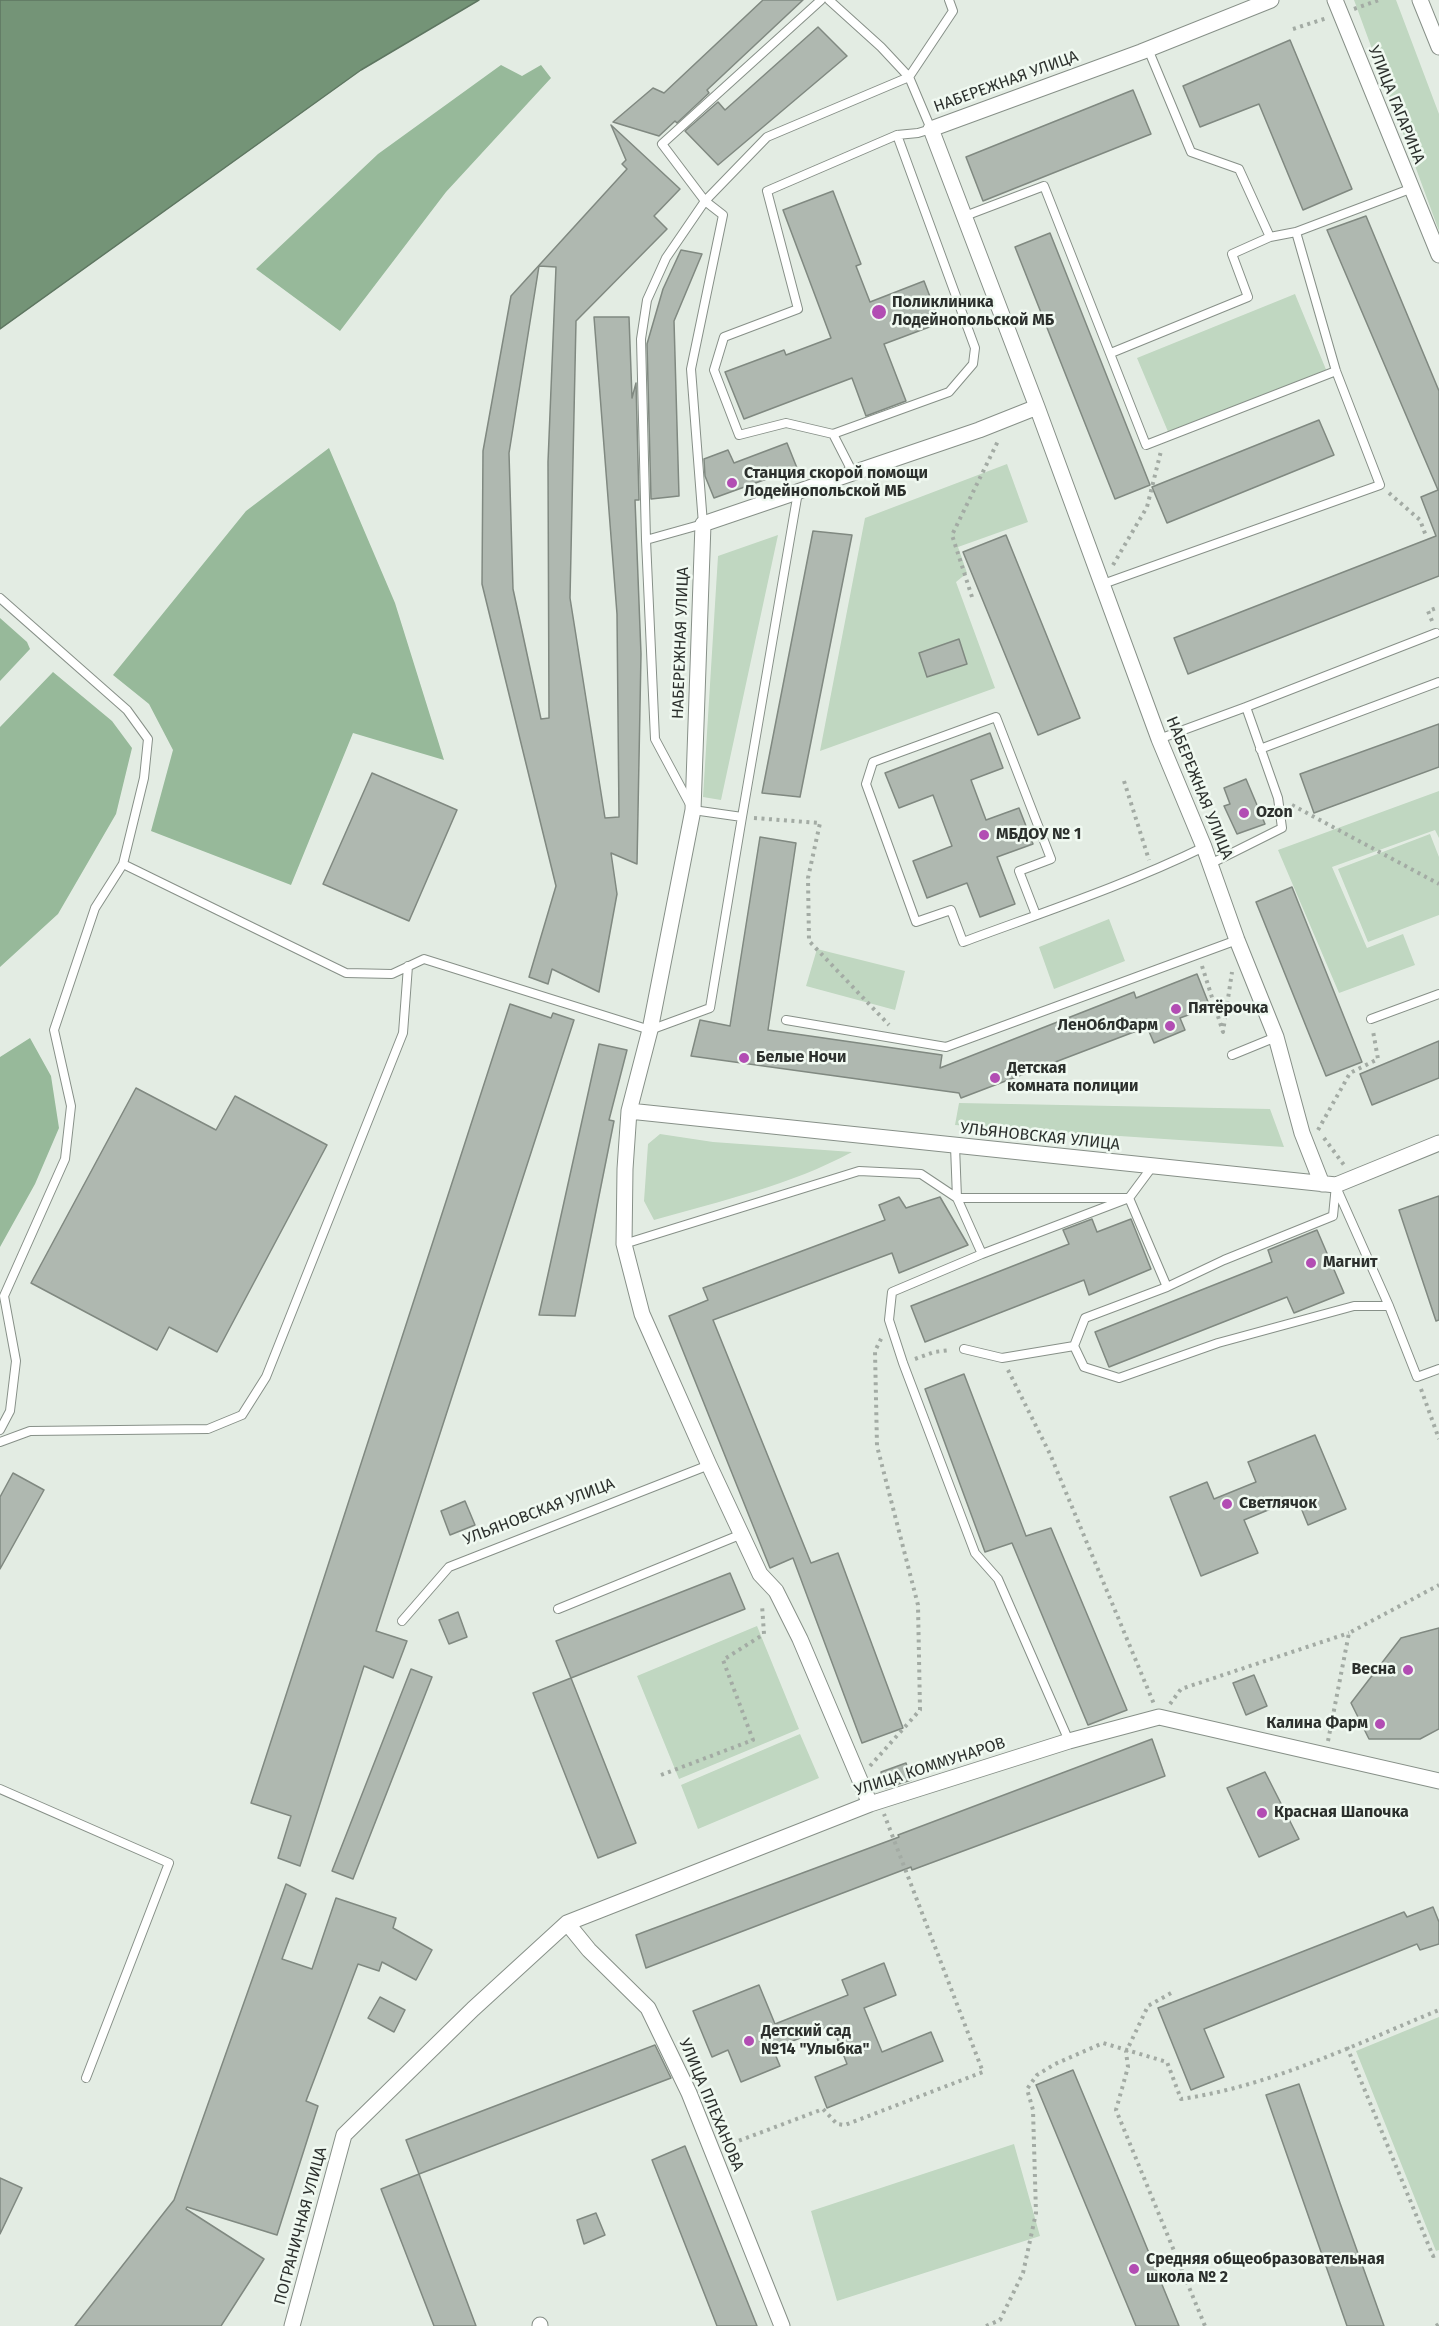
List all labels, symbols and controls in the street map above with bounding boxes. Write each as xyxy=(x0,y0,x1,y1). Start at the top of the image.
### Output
street label: УЛИЦА ГАГАРИНА xyxy=(1364,43,1428,167)
street label: НАБЕРЕЖНАЯ УЛИЦА xyxy=(931,47,1081,117)
place label: Поликлиника Лодейнопольской МБ xyxy=(892,293,1054,331)
marker: Поликлиника Лодейнопольской МБ xyxy=(870,303,888,321)
place label: Станция скорой помощи Лодейнопольской МБ xyxy=(744,464,928,502)
marker: Станция скорой помощи Лодейнопольской МБ xyxy=(725,476,739,490)
street label: НАБЕРЕЖНАЯ УЛИЦА xyxy=(669,567,693,719)
street label: НАБЕРЕЖНАЯ УЛИЦА xyxy=(1162,714,1236,862)
place label: Ozon xyxy=(1256,803,1293,823)
marker: Ozon xyxy=(1237,806,1251,820)
place label: МБДОУ № 1 xyxy=(996,825,1081,845)
marker: МБДОУ № 1 xyxy=(977,828,991,842)
place label: Пятёрочка xyxy=(1188,999,1269,1019)
marker: Пятёрочка xyxy=(1169,1002,1183,1016)
place label: ЛенОблФарм xyxy=(1058,1016,1158,1036)
marker: ЛенОблФарм xyxy=(1163,1019,1177,1033)
place label: Белые Ночи xyxy=(756,1048,846,1068)
marker: Белые Ночи xyxy=(737,1051,751,1065)
place label: Детская комната полиции xyxy=(1007,1059,1138,1097)
marker: Детская комната полиции xyxy=(988,1071,1002,1085)
street label: УЛЬЯНОВСКАЯ УЛИЦА xyxy=(959,1119,1121,1155)
place label: Магнит xyxy=(1323,1253,1378,1273)
marker: Магнит xyxy=(1304,1256,1318,1270)
street label: УЛЬЯНОВСКАЯ УЛИЦА xyxy=(461,1474,617,1550)
place label: Светлячок xyxy=(1239,1494,1317,1514)
marker: Светлячок xyxy=(1220,1497,1234,1511)
place label: Весна xyxy=(1351,1660,1396,1680)
marker: Весна xyxy=(1401,1663,1415,1677)
place label: Калина Фарм xyxy=(1266,1714,1368,1734)
marker: Калина Фарм xyxy=(1373,1717,1387,1731)
street label: УЛИЦА КОММУНАРОВ xyxy=(852,1734,1008,1800)
place label: Красная Шапочка xyxy=(1274,1803,1409,1823)
marker: Красная Шапочка xyxy=(1255,1806,1269,1820)
place label: Детский сад №14 "Улыбка" xyxy=(761,2022,869,2060)
marker: Детский сад №14 "Улыбка" xyxy=(742,2034,756,2048)
street label: УЛИЦА ПЛЕХАНОВА xyxy=(674,2036,748,2174)
street label: ПОГРАНИЧНАЯ УЛИЦА xyxy=(271,2145,331,2307)
place label: Средняя общеобразовательная школа № 2 xyxy=(1146,2250,1385,2288)
marker: Средняя общеобразовательная школа № 2 xyxy=(1127,2262,1141,2276)

